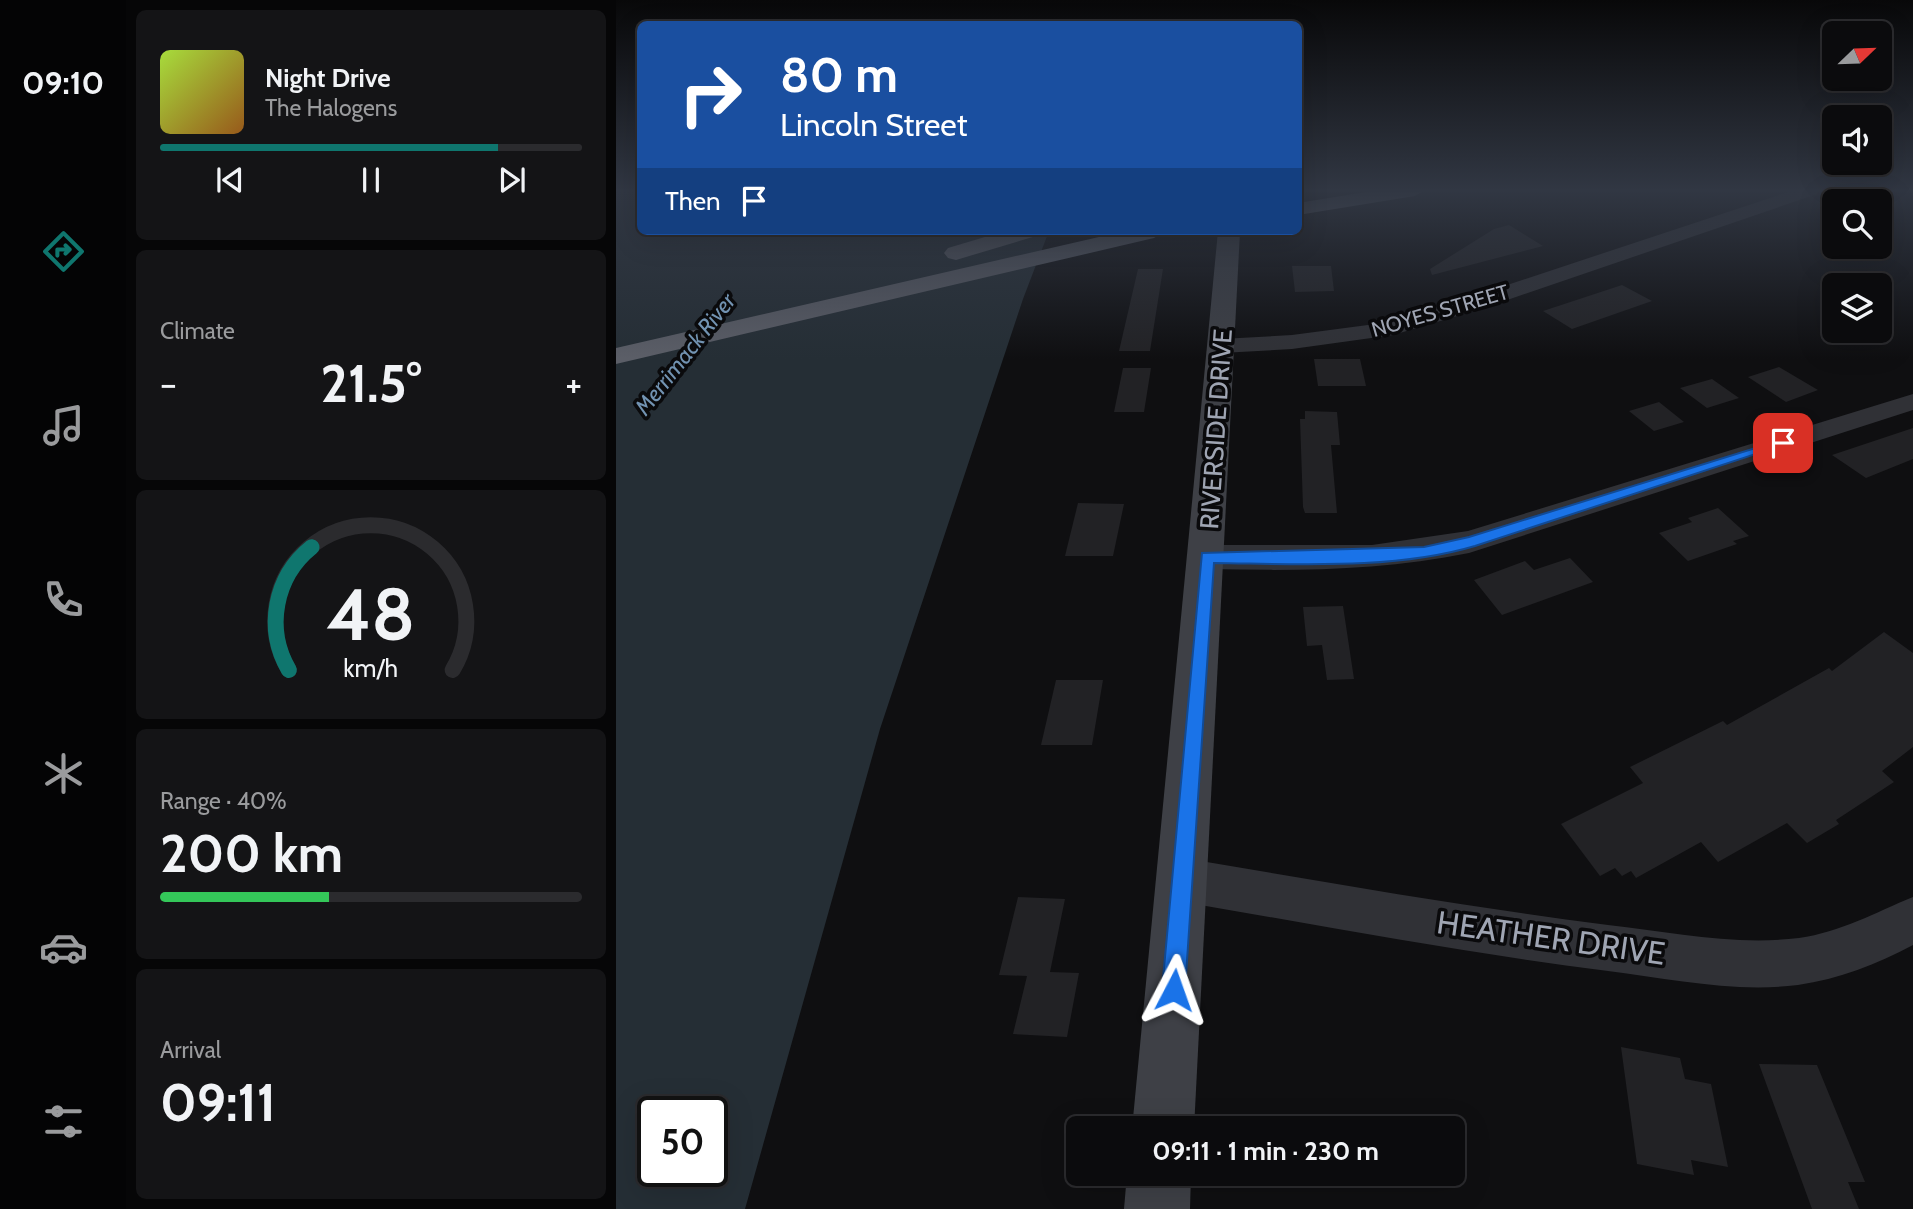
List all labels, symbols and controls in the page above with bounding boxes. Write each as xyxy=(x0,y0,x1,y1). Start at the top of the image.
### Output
north arrow xyxy=(1822,21,1892,91)
map controls xyxy=(1822,21,1892,343)
text: 80 m xyxy=(780,45,898,104)
icon: right xyxy=(665,49,756,140)
text: Night Drive xyxy=(265,62,391,94)
text: 09:10 xyxy=(22,63,104,102)
text: The Halogens xyxy=(265,94,397,122)
text: Lincoln Street xyxy=(780,105,968,144)
button: sound xyxy=(1822,105,1892,175)
icon: previous xyxy=(211,161,249,199)
icon: pause xyxy=(352,161,390,199)
icon: next xyxy=(493,161,531,199)
icon: arrive xyxy=(735,182,773,220)
text: Then xyxy=(665,185,721,217)
button: search xyxy=(1822,189,1892,259)
icon: directions xyxy=(39,227,88,276)
button: layers xyxy=(1822,273,1892,343)
street label: NOYES STREET xyxy=(1368,279,1511,342)
water label: Merrimack River xyxy=(628,287,742,421)
text: Climate xyxy=(160,317,235,345)
street label: RIVERSIDE DRIVE xyxy=(1193,328,1239,530)
text: 21.5° xyxy=(320,352,422,415)
text: − xyxy=(160,360,177,407)
text: + xyxy=(565,360,582,407)
icon: music xyxy=(39,401,88,450)
pin xyxy=(1753,413,1813,473)
icon: arrive xyxy=(1764,424,1802,462)
text: 48 xyxy=(326,571,416,659)
icon: phone xyxy=(39,575,88,624)
text: km/h xyxy=(344,653,398,683)
icon: climate xyxy=(39,749,88,798)
text: Range · 40% xyxy=(160,787,287,815)
text: 200 km xyxy=(160,822,343,885)
street label: HEATHER DRIVE xyxy=(1434,902,1668,973)
icon: car xyxy=(39,923,88,972)
position arrow xyxy=(1137,953,1211,1027)
text: Arrival xyxy=(160,1036,221,1064)
text: 09:11 xyxy=(160,1071,276,1134)
speed limit sign: 50 xyxy=(637,1096,728,1187)
icon: filters xyxy=(39,1097,88,1146)
text: 09:11 · 1 min · 230 m xyxy=(1152,1135,1379,1167)

